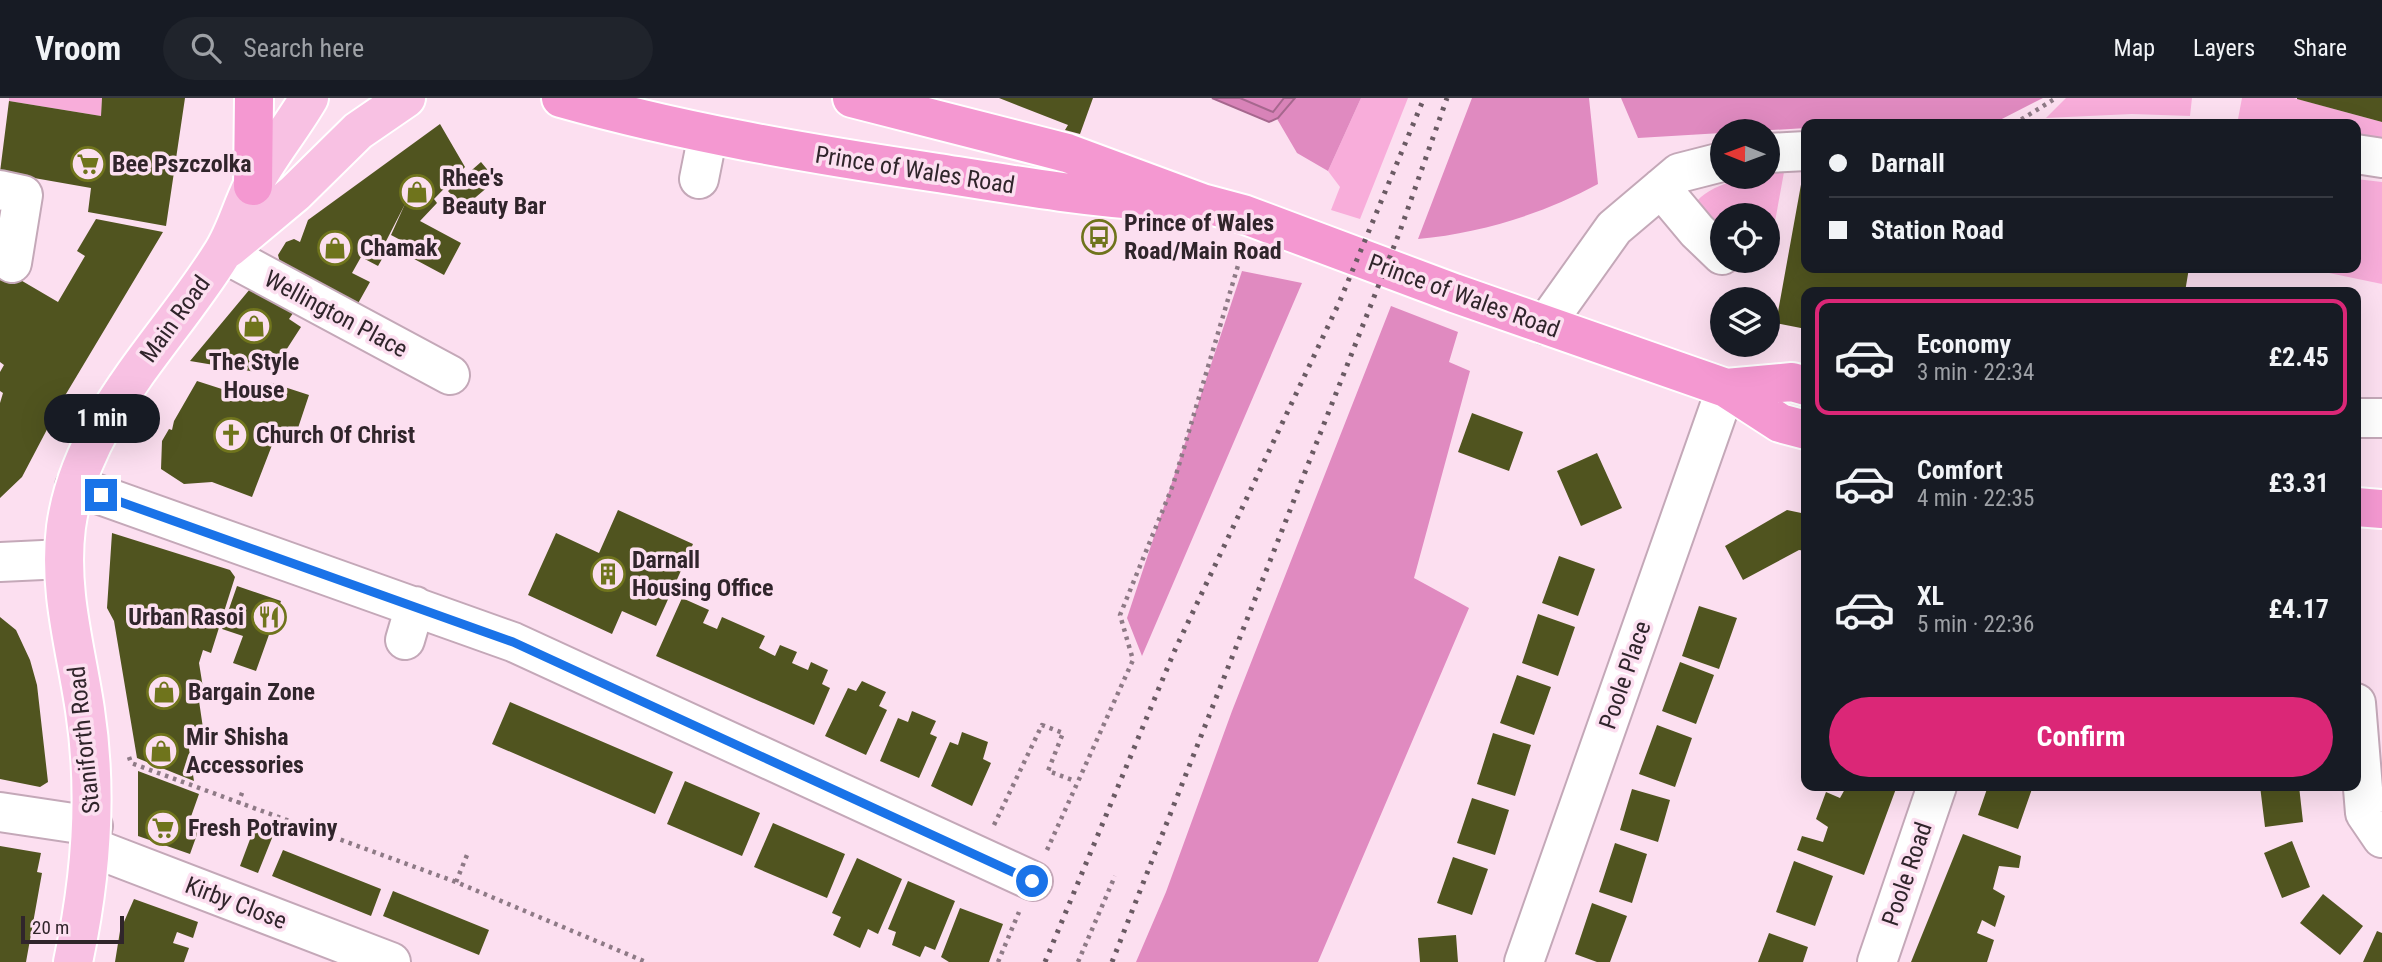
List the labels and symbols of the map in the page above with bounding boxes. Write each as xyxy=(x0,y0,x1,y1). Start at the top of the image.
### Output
north arrow xyxy=(1710,119,1780,189)
street label: Prince of Wales Road xyxy=(813,140,1017,200)
supermarket icon: Bee Pszczolka xyxy=(69,145,107,183)
place label: Bee Pszczolka xyxy=(112,150,252,178)
place label: Rhee's Beauty Bar xyxy=(442,164,546,220)
shop icon: Rhee's Beauty Bar xyxy=(398,173,436,211)
place label: Prince of Wales Road/Main Road xyxy=(1124,209,1282,265)
bus stop icon: Prince of Wales Road/Main Road xyxy=(1080,218,1118,256)
shop icon: Chamak xyxy=(316,229,354,267)
place label: Chamak xyxy=(360,234,438,262)
street label: Prince of Wales Road xyxy=(1365,248,1563,344)
street label: Wellington Place xyxy=(260,265,412,363)
street label: Main Road xyxy=(134,270,216,368)
shop icon: The Style House xyxy=(235,307,273,345)
place label: The Style House xyxy=(209,348,299,404)
callout: 1 min xyxy=(43,394,159,442)
church icon: Church Of Christ xyxy=(212,416,250,454)
place label: Church Of Christ xyxy=(256,421,415,449)
route end xyxy=(85,479,117,511)
place label: Darnall Housing Office xyxy=(632,546,774,602)
building icon: Darnall Housing Office xyxy=(589,555,627,593)
restaurant icon: Urban Rasoi xyxy=(250,598,288,636)
place label: Urban Rasoi xyxy=(128,603,244,631)
street label: Poole Place xyxy=(1594,617,1656,733)
street label: Staniforth Road xyxy=(62,665,106,815)
shop icon: Bargain Zone xyxy=(145,673,183,711)
place label: Bargain Zone xyxy=(188,678,315,706)
place label: Mir Shisha Accessories xyxy=(186,723,304,779)
shop icon: Mir Shisha Accessories xyxy=(142,732,180,770)
supermarket icon: Fresh Potraviny xyxy=(144,809,182,847)
place label: Fresh Potraviny xyxy=(188,814,338,842)
street label: Poole Road xyxy=(1876,819,1938,929)
route start xyxy=(1016,865,1048,897)
street label: Kirby Close xyxy=(181,871,291,935)
scale bar xyxy=(21,913,124,945)

